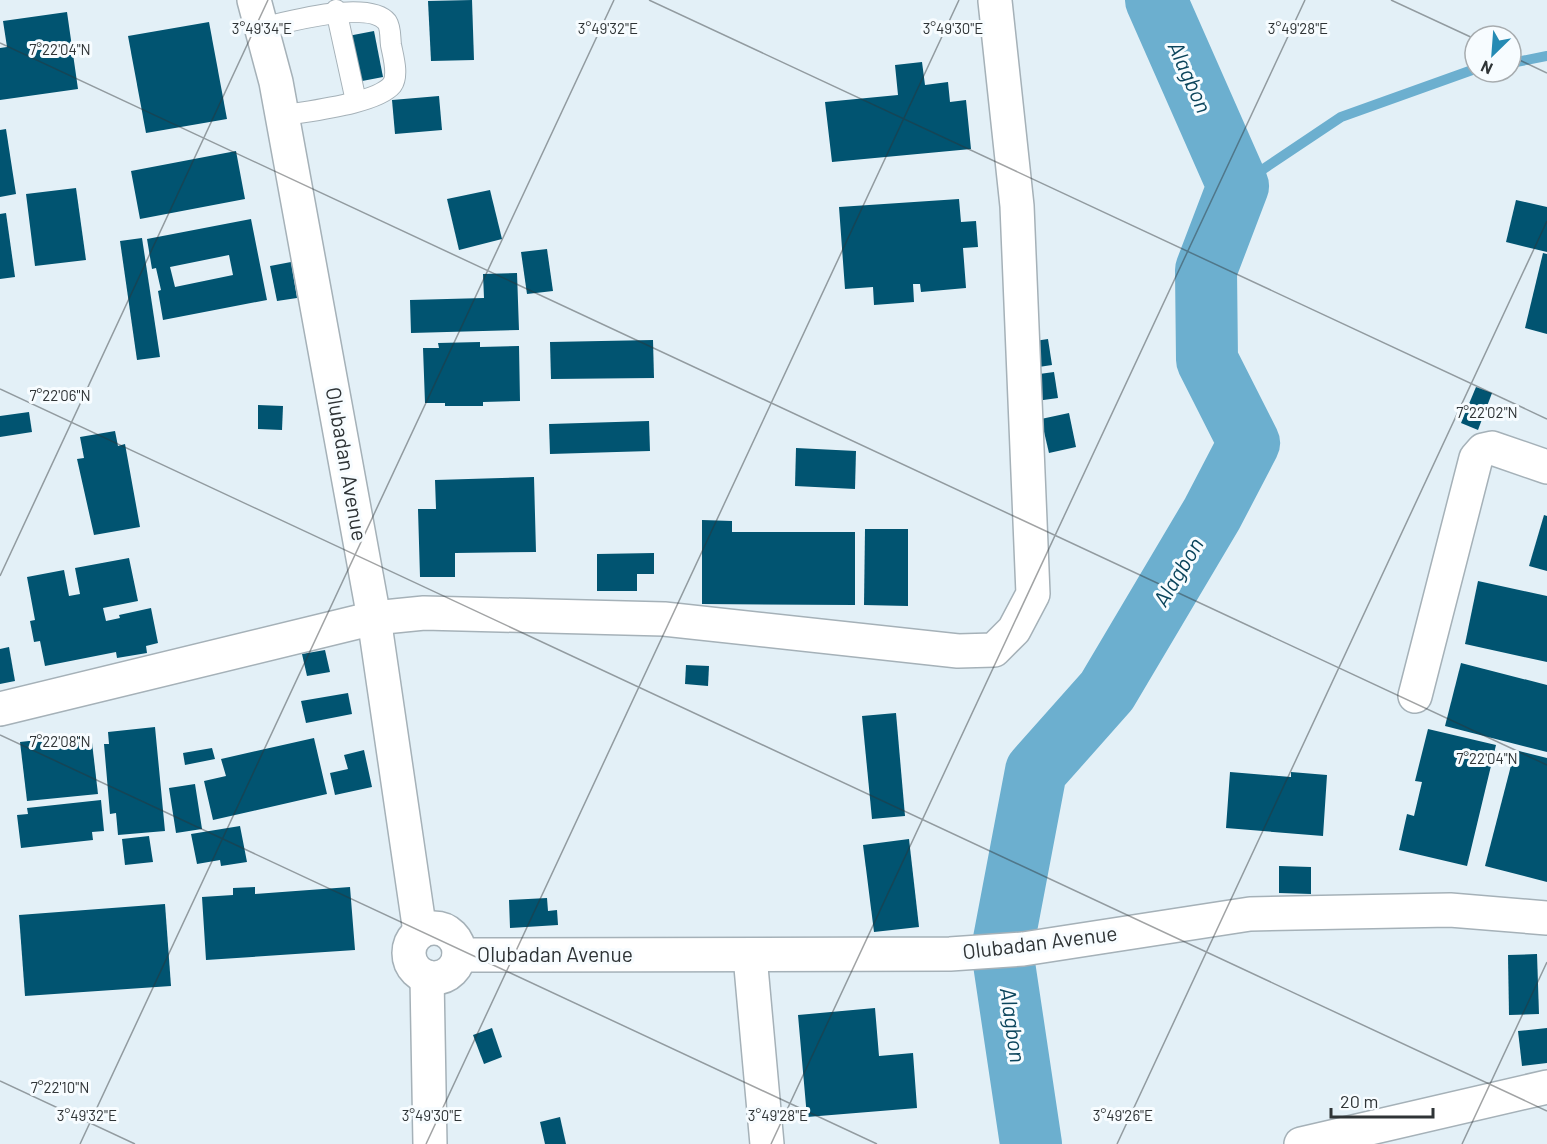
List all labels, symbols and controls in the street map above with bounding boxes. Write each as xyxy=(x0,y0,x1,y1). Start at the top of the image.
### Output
text: 3°49'34"E xyxy=(232,19,292,37)
text: 3°49'32"E xyxy=(578,19,638,37)
text: 3°49'30"E xyxy=(923,19,983,37)
text: 3°49'28"E xyxy=(1268,19,1328,37)
north arrow xyxy=(1463,24,1523,84)
water label: Alagbon xyxy=(1164,37,1218,116)
text: 7°22'04"N xyxy=(29,40,91,58)
text: N xyxy=(1478,57,1495,79)
street label: Olubadan Avenue xyxy=(322,385,373,543)
text: 7°22'06"N xyxy=(29,386,91,404)
text: 7°22'02"N xyxy=(1456,403,1518,421)
water label: Alagbon xyxy=(1147,532,1208,611)
text: 7°22'08"N xyxy=(29,732,91,750)
text: 7°22'04"N xyxy=(1456,749,1518,767)
street label: Olubadan Avenue xyxy=(961,920,1119,963)
street label: Olubadan Avenue xyxy=(477,941,633,966)
water label: Alagbon xyxy=(996,986,1032,1064)
text: 7°22'10"N xyxy=(31,1078,89,1096)
scale bar xyxy=(1331,1081,1433,1119)
text: 20 m xyxy=(1340,1090,1378,1112)
text: 3°49'32"E xyxy=(57,1106,117,1124)
text: 3°49'30"E xyxy=(402,1106,462,1124)
text: 3°49'28"E xyxy=(748,1106,808,1124)
text: 3°49'26"E xyxy=(1093,1106,1153,1124)

